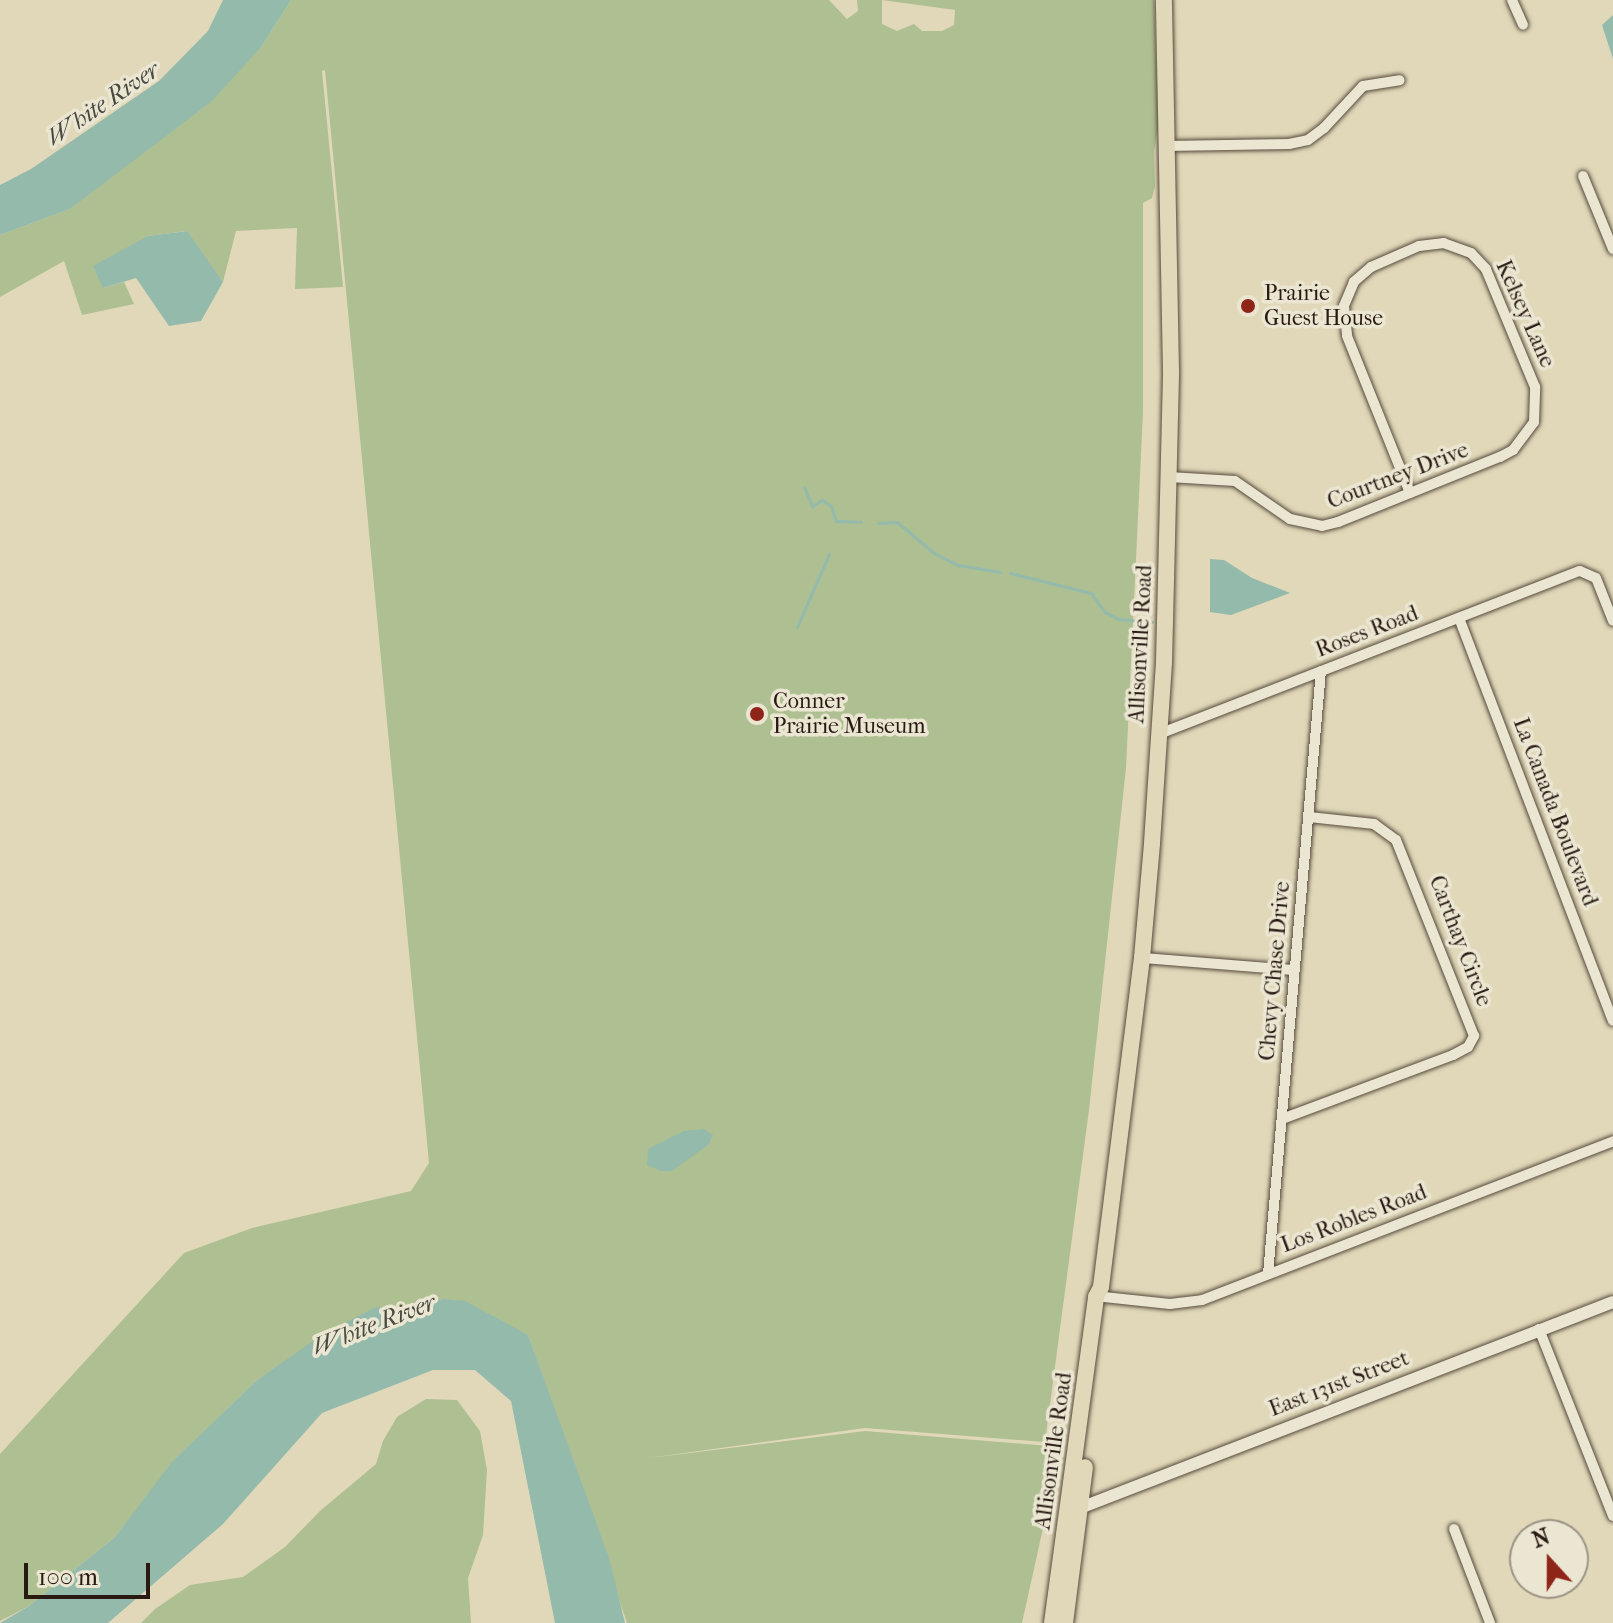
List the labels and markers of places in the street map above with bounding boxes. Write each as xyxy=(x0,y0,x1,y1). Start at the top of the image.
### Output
place label: Prairie Guest House xyxy=(1264,280,1383,332)
marker: Prairie Guest House xyxy=(1239,297,1257,315)
place label: Conner Prairie Museum xyxy=(773,688,926,740)
marker: Conner Prairie Museum xyxy=(748,705,766,723)

